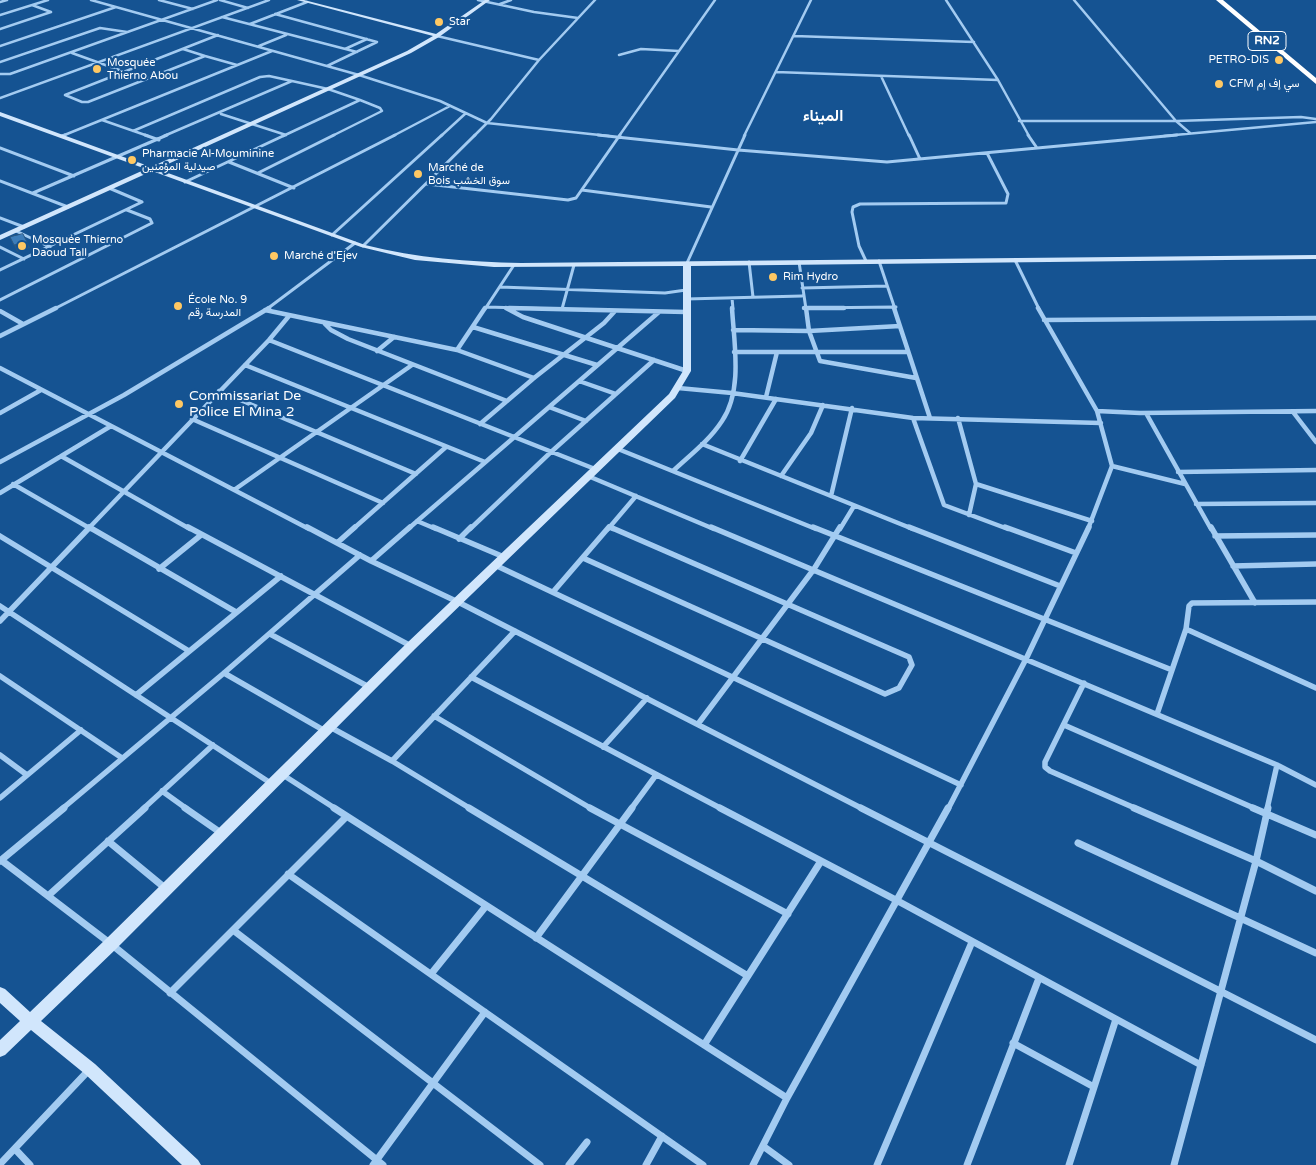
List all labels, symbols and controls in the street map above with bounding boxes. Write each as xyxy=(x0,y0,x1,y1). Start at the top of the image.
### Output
place label: Star xyxy=(449,15,470,29)
marker: Star xyxy=(433,16,445,28)
road number: RN2 xyxy=(1248,31,1286,50)
place label: PETRO-DIS xyxy=(1208,53,1269,67)
marker: PETRO-DIS xyxy=(1273,54,1285,66)
place label: Mosquée Thierno Abou xyxy=(107,56,178,82)
marker: Mosquée Thierno Abou xyxy=(91,63,103,75)
place label: CFM سي إف إم xyxy=(1229,77,1300,91)
marker: CFM سي إف إم xyxy=(1213,78,1225,90)
district label: الميناء xyxy=(803,107,843,127)
place label: Pharmacie Al-Mouminine صيدلية المؤمنين xyxy=(142,147,274,173)
marker: Pharmacie Al-Mouminine صيدلية المؤمنين xyxy=(126,154,138,166)
place label: Marché de Bois سوق الخشب xyxy=(428,161,510,187)
marker: Marché de Bois سوق الخشب xyxy=(412,168,424,180)
place label: Mosquée Thierno Daoud Tall xyxy=(32,233,123,259)
marker: Mosquée Thierno Daoud Tall xyxy=(16,240,28,252)
place label: Marché d'Ejev xyxy=(284,249,358,263)
marker: Marché d'Ejev xyxy=(268,250,280,262)
place label: Rim Hydro xyxy=(783,270,838,284)
marker: Rim Hydro xyxy=(767,271,779,283)
place label: École No. 9 المدرسة رقم xyxy=(188,293,247,319)
marker: École No. 9 المدرسة رقم xyxy=(172,300,184,312)
place label: Commissariat De Police El Mina 2 xyxy=(189,388,301,421)
marker: Commissariat De Police El Mina 2 xyxy=(173,398,185,410)

